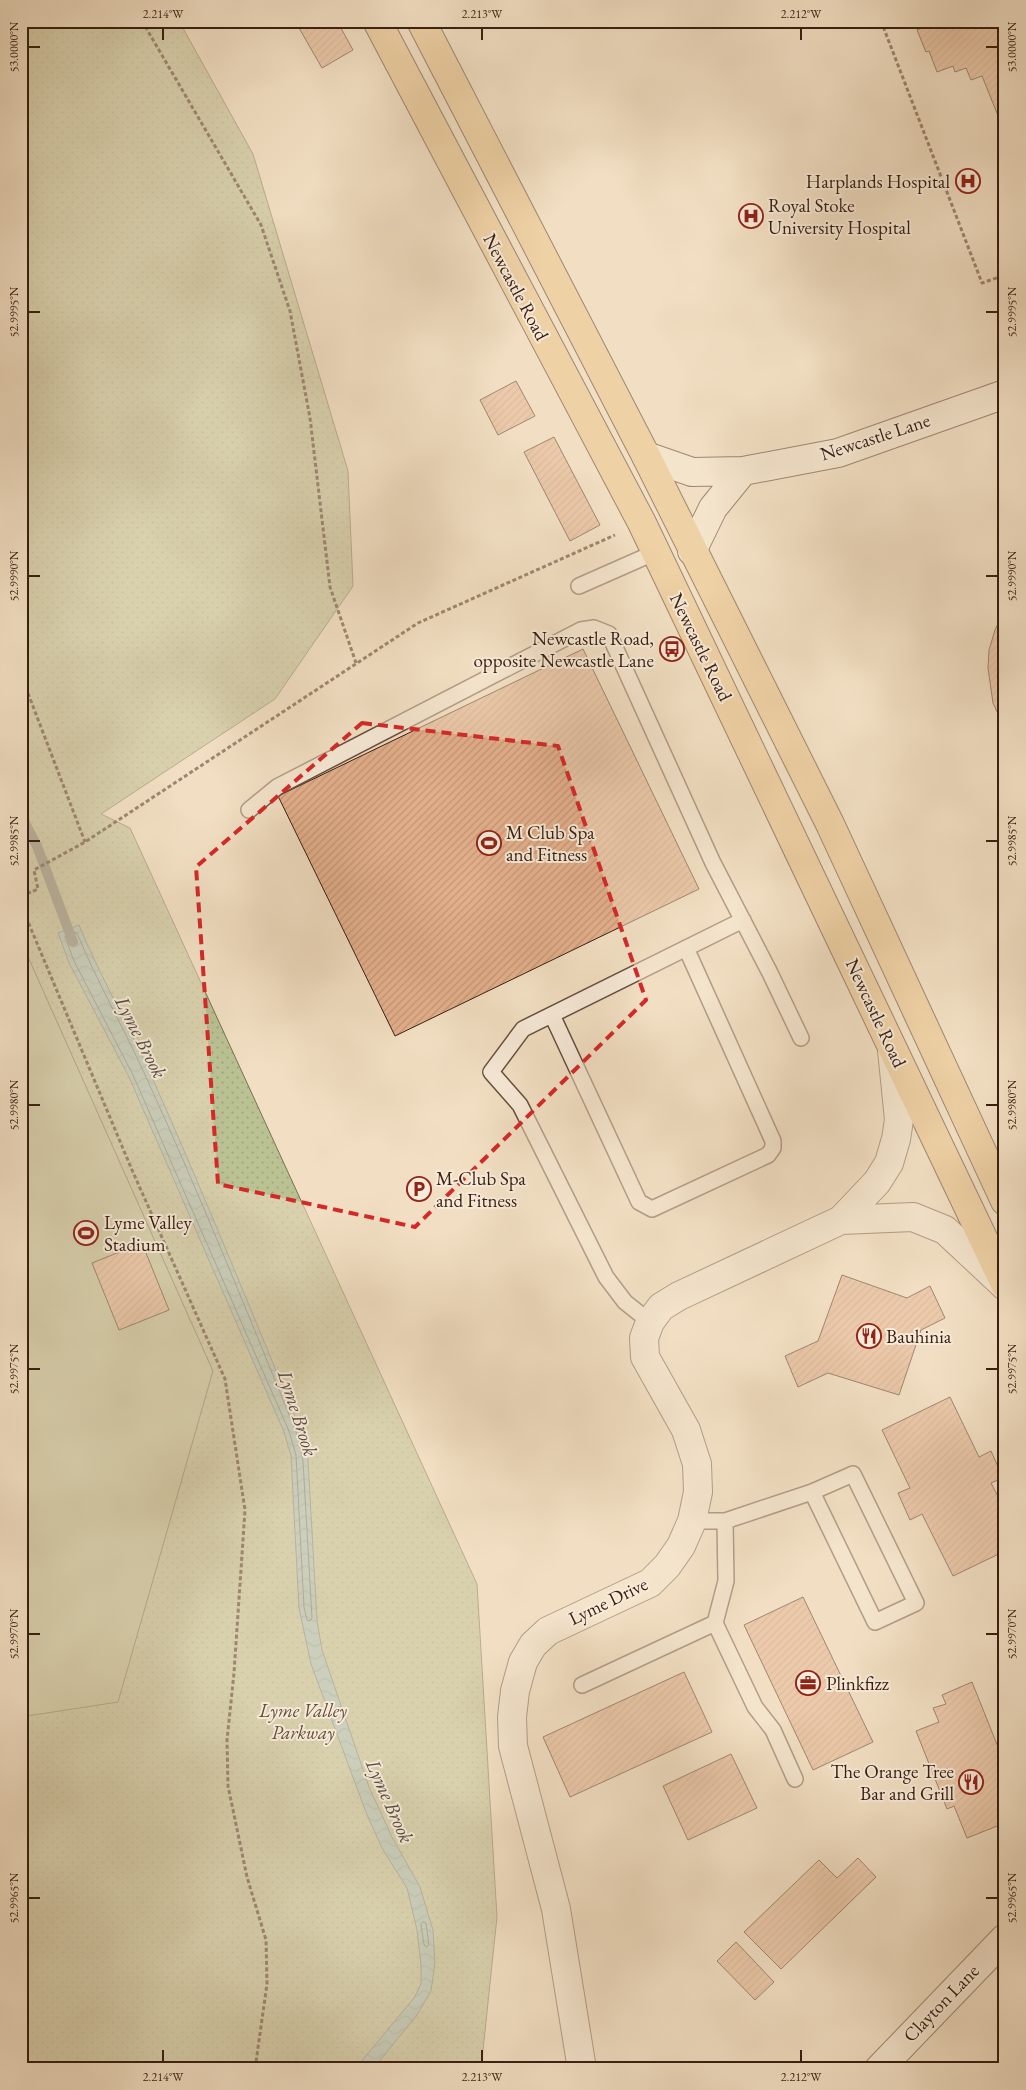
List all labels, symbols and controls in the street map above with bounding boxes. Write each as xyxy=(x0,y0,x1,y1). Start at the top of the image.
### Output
text: 2.214°W xyxy=(143,6,184,22)
text: 2.213°W xyxy=(462,6,503,22)
text: 2.212°W xyxy=(781,6,822,22)
text: 53.0000°N xyxy=(6,21,22,72)
text: 53.0000°N xyxy=(1004,21,1020,72)
hospital icon: Harplands Hospital xyxy=(955,168,981,194)
place label: Harplands Hospital xyxy=(806,169,950,194)
place label: Royal Stoke University Hospital xyxy=(768,193,911,240)
hospital icon: Royal Stoke University Hospital xyxy=(738,203,764,229)
street label: Newcastle Road xyxy=(477,229,555,345)
text: 52.9995°N xyxy=(6,286,22,337)
text: 52.9995°N xyxy=(1004,286,1020,337)
street label: Newcastle Lane xyxy=(817,407,933,467)
text: 52.9990°N xyxy=(6,550,22,601)
text: 52.9990°N xyxy=(1004,550,1020,601)
street label: Newcastle Road xyxy=(664,589,738,706)
place label: Newcastle Road, opposite Newcastle Lane xyxy=(473,626,654,673)
bus stop icon: Newcastle Road, opposite Newcastle Lane xyxy=(659,636,685,662)
text: 52.9985°N xyxy=(6,815,22,866)
text: 52.9985°N xyxy=(1004,815,1020,866)
place label: M Club Spa and Fitness xyxy=(506,820,595,867)
sports icon: M Club Spa and Fitness xyxy=(476,830,502,856)
street label: Newcastle Road xyxy=(840,954,912,1072)
water label: Lyme Brook xyxy=(109,990,173,1083)
text: 52.9980°N xyxy=(6,1079,22,1130)
text: 52.9980°N xyxy=(1004,1079,1020,1130)
place label: M-Club Spa and Fitness xyxy=(436,1166,526,1213)
parking icon: M-Club Spa and Fitness xyxy=(406,1176,432,1202)
place label: Lyme Valley Stadium xyxy=(104,1210,192,1257)
sports icon: Lyme Valley Stadium xyxy=(73,1220,99,1246)
restaurant icon: Bauhinia xyxy=(856,1323,882,1349)
place label: Bauhinia xyxy=(886,1324,952,1349)
text: 52.9975°N xyxy=(6,1343,22,1394)
text: 52.9975°N xyxy=(1004,1343,1020,1394)
water label: Lyme Brook xyxy=(272,1366,324,1459)
street label: Lyme Drive xyxy=(564,1571,652,1631)
text: 52.9970°N xyxy=(6,1608,22,1659)
text: 52.9970°N xyxy=(1004,1608,1020,1659)
office icon: Plinkfizz xyxy=(795,1670,821,1696)
place label: Plinkfizz xyxy=(826,1671,890,1696)
park label: Lyme Valley Parkway xyxy=(258,1698,347,1745)
water label: Lyme Brook xyxy=(360,1754,420,1847)
place label: The Orange Tree Bar and Grill xyxy=(831,1759,954,1806)
restaurant icon: The Orange Tree Bar and Grill xyxy=(958,1769,984,1795)
text: 52.9965°N xyxy=(6,1872,22,1923)
text: 52.9965°N xyxy=(1004,1872,1020,1923)
street label: Clayton Lane xyxy=(898,1959,984,2047)
text: 2.214°W xyxy=(143,2069,184,2085)
text: 2.213°W xyxy=(462,2069,503,2085)
text: 2.212°W xyxy=(781,2069,822,2085)

